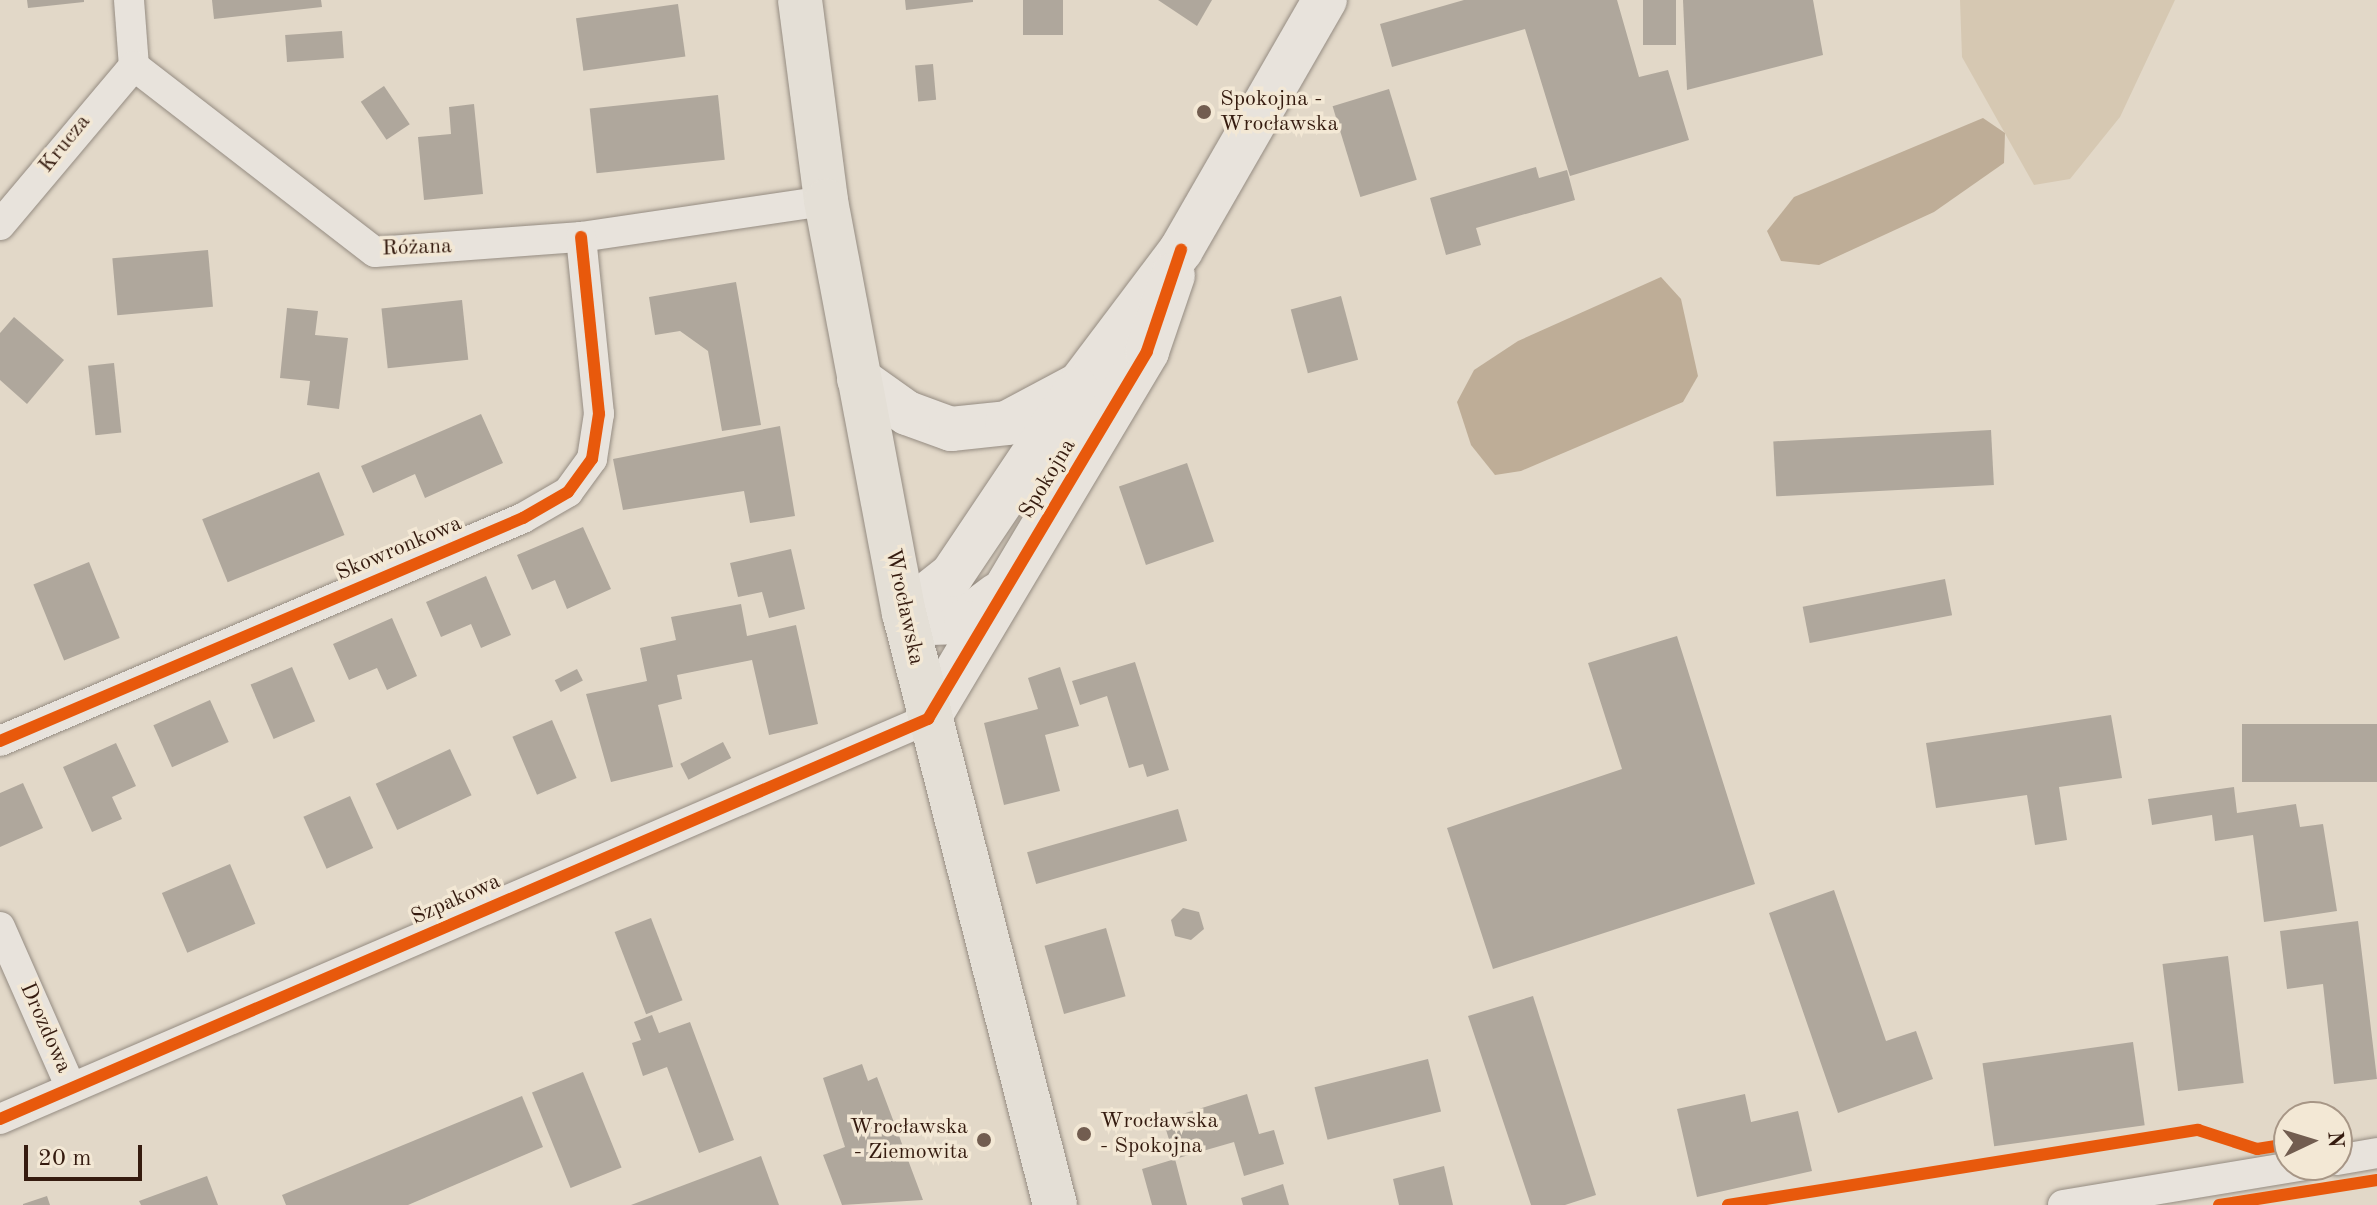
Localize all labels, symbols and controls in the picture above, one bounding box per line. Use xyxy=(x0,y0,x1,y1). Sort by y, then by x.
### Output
place label: Spokojna - Wrocławska xyxy=(1220,86,1338,138)
marker: Spokojna - Wrocławska xyxy=(1195,103,1213,121)
street label: Krucza xyxy=(33,109,97,179)
street label: Różana xyxy=(382,234,452,262)
street label: Spokojna xyxy=(1014,434,1082,524)
street label: Skowronkowa xyxy=(332,511,466,587)
street label: Wrocławska xyxy=(879,546,929,668)
street label: Szpakowa xyxy=(407,869,505,931)
street label: Drozdowa xyxy=(13,979,77,1077)
north arrow xyxy=(2273,1101,2353,1181)
place label: Wrocławska - Spokojna xyxy=(1100,1108,1218,1160)
place label: Wrocławska - Ziemowita xyxy=(850,1114,968,1166)
marker: Wrocławska - Spokojna xyxy=(1075,1125,1093,1143)
scale bar xyxy=(28,1129,146,1179)
text: N xyxy=(2323,1130,2347,1149)
marker: Wrocławska - Ziemowita xyxy=(975,1131,993,1149)
text: 20 m xyxy=(38,1147,92,1171)

